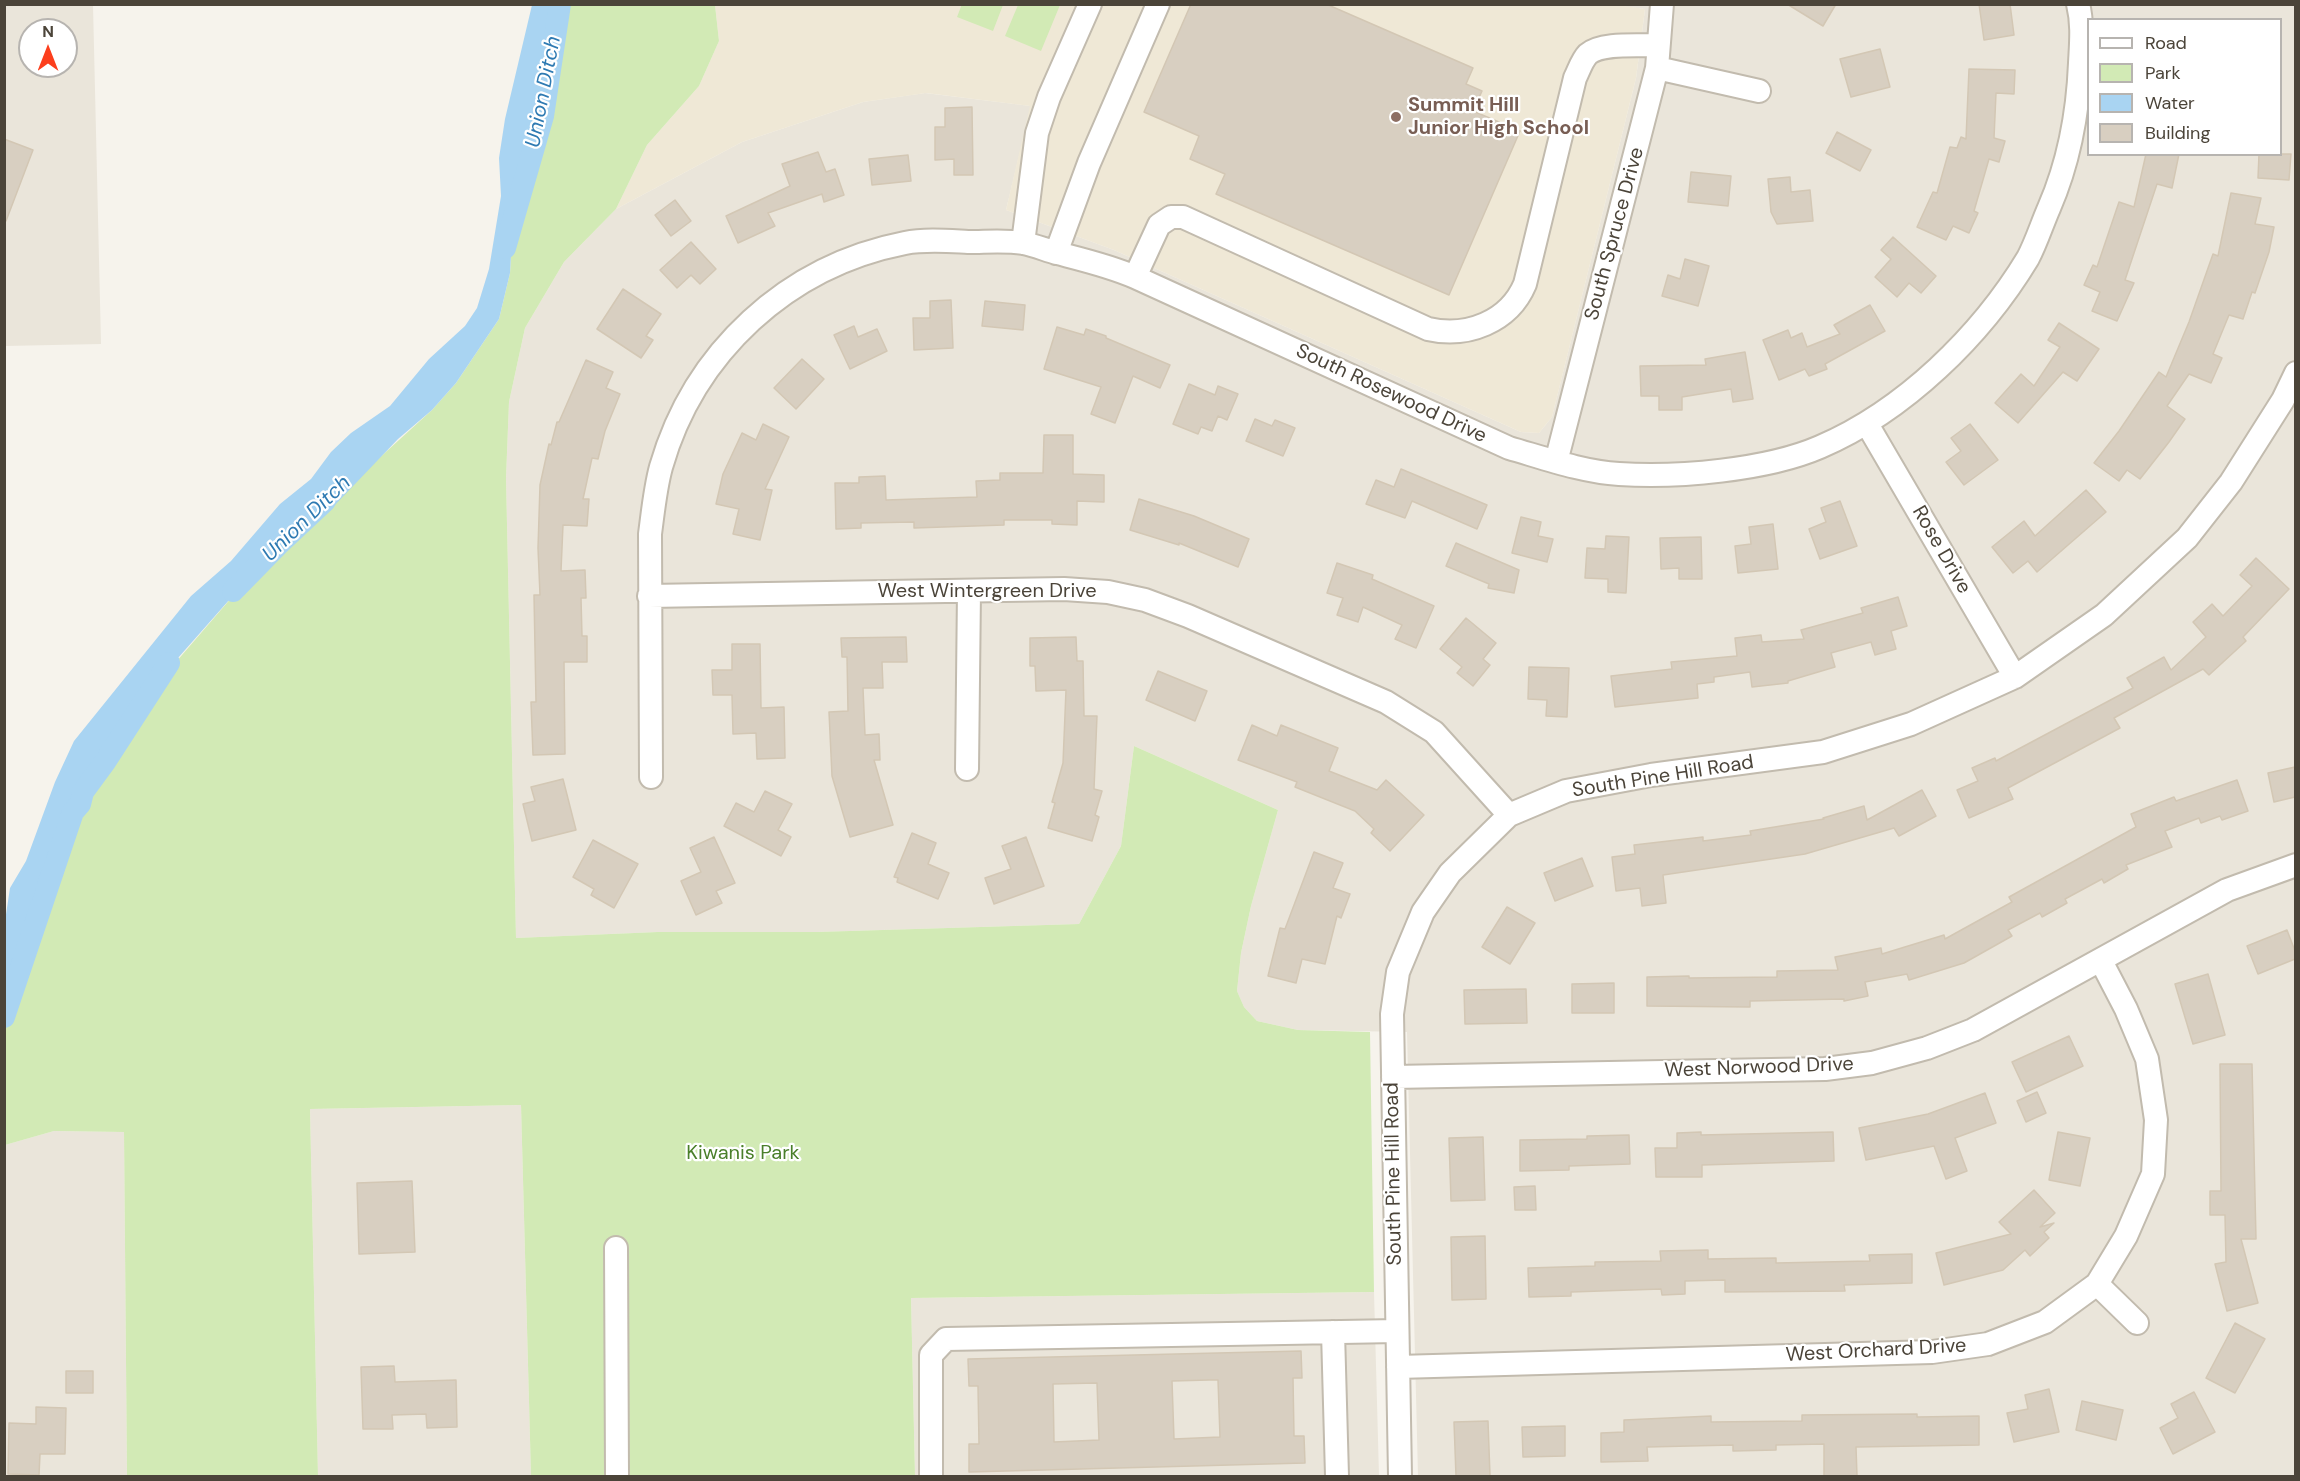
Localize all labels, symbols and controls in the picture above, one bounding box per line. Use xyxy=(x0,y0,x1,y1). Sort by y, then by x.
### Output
north arrow xyxy=(18,18,78,78)
legend xyxy=(2087,18,2282,156)
text: N xyxy=(42,21,54,42)
text: Road xyxy=(2145,31,2187,55)
water label: Union Ditch xyxy=(521,34,567,150)
text: Park xyxy=(2145,61,2181,85)
text: Water xyxy=(2145,91,2195,115)
place label: Summit Hill Junior High School xyxy=(1408,94,1589,141)
marker: Summit Hill Junior High School xyxy=(1389,110,1403,124)
text: Building xyxy=(2145,121,2210,145)
street label: South Spruce Drive xyxy=(1580,145,1650,323)
street label: South Rosewood Drive xyxy=(1292,339,1490,449)
water label: Union Ditch xyxy=(258,471,356,567)
street label: Rose Drive xyxy=(1906,502,1976,598)
street label: West Wintergreen Drive xyxy=(877,580,1097,604)
street label: South Pine Hill Road xyxy=(1571,751,1755,803)
street label: West Norwood Drive xyxy=(1664,1053,1854,1083)
street label: South Pine Hill Road xyxy=(1380,1082,1408,1266)
park label: Kiwanis Park xyxy=(686,1142,800,1166)
street label: West Orchard Drive xyxy=(1785,1334,1967,1368)

